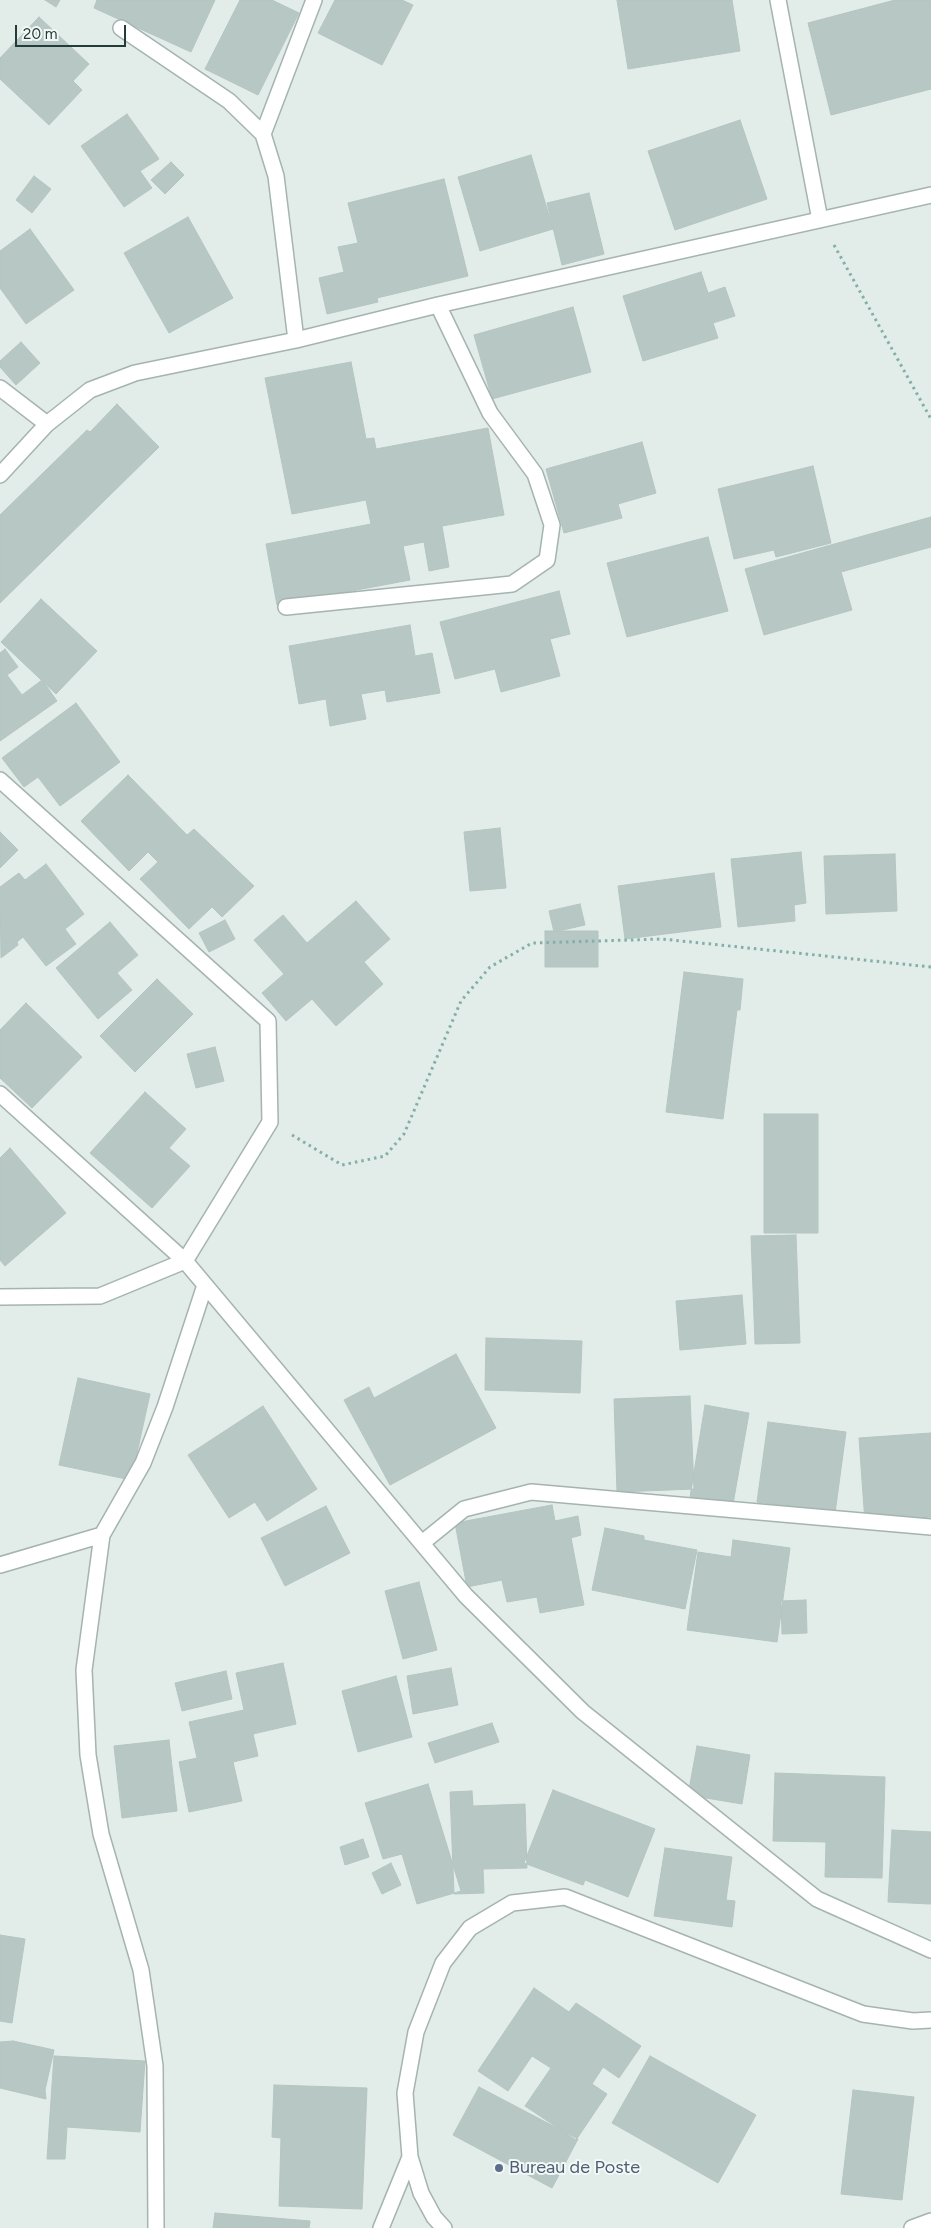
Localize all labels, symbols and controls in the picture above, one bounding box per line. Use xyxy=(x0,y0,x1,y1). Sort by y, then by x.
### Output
scale bar xyxy=(18,15,129,47)
text: 20 m xyxy=(23,25,57,43)
place label: Bureau de Poste xyxy=(509,2157,640,2179)
marker: Bureau de Poste xyxy=(493,2162,505,2174)

